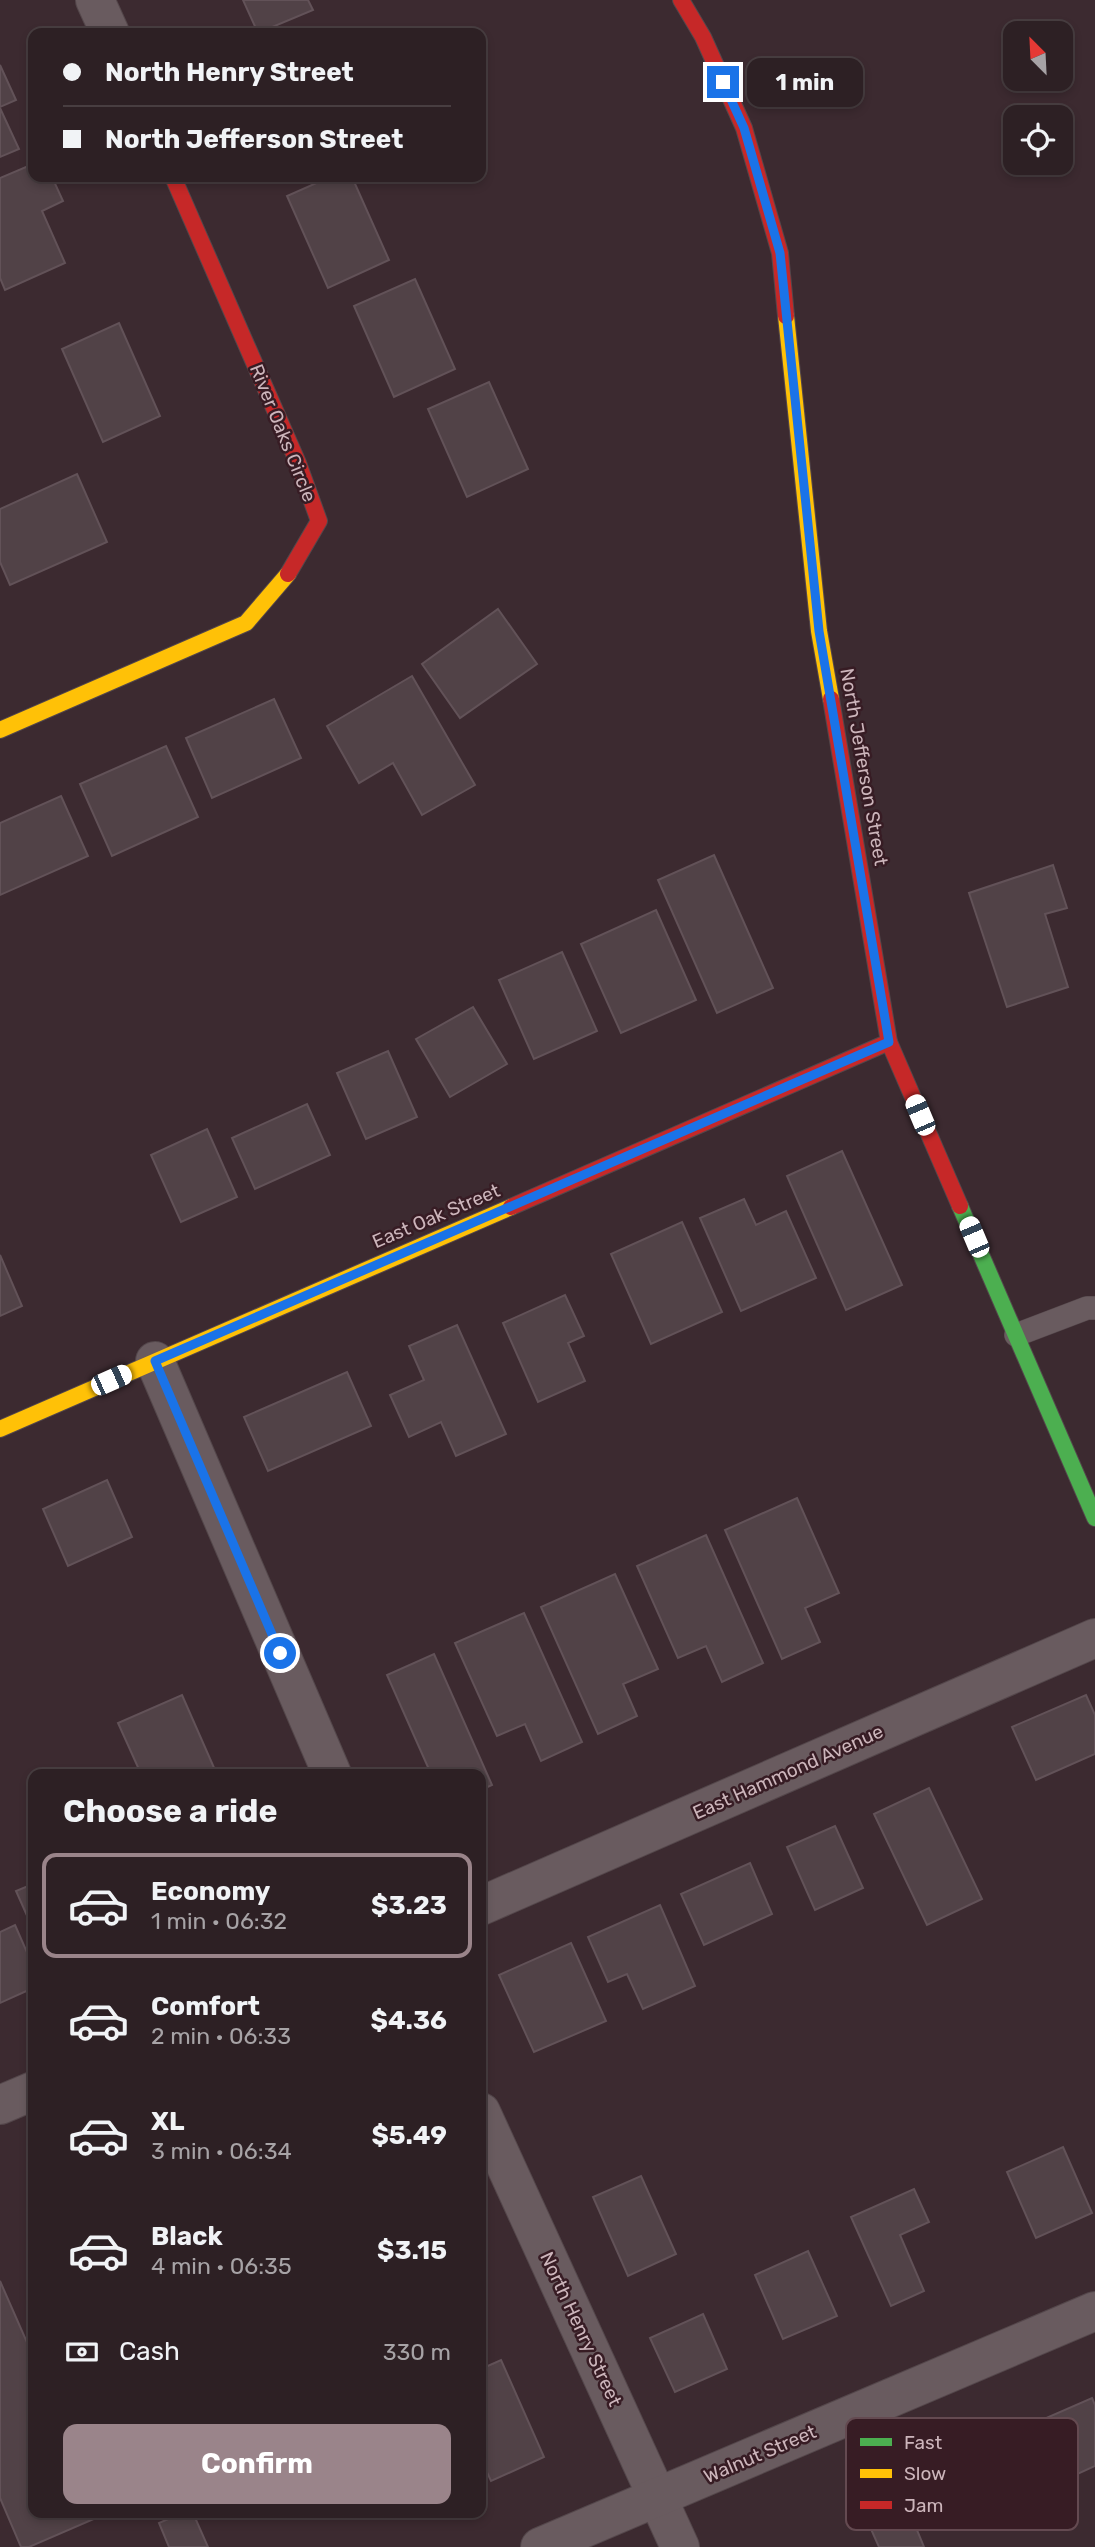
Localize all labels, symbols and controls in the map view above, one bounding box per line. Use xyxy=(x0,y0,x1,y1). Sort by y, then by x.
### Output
north arrow xyxy=(1003,21,1073,91)
map controls xyxy=(1003,21,1073,175)
text: North Henry Street xyxy=(105,57,354,88)
callout: 1 min xyxy=(748,57,863,106)
route end xyxy=(707,66,739,98)
text: 1 min xyxy=(776,68,834,96)
button: locate xyxy=(1003,105,1073,175)
text: North Jefferson Street xyxy=(105,124,403,155)
street label: River Oaks Circle xyxy=(245,361,321,505)
street label: North Jefferson Street xyxy=(835,666,893,868)
car xyxy=(903,1092,938,1138)
street label: East Oak Street xyxy=(369,1179,504,1253)
car xyxy=(957,1214,992,1260)
car xyxy=(88,1362,135,1398)
route start xyxy=(264,1637,296,1669)
street label: East Hammond Avenue xyxy=(689,1720,887,1824)
text: Choose a ride xyxy=(63,1792,277,1830)
icon: car xyxy=(67,1874,130,1937)
text: Economy xyxy=(151,1876,270,1907)
text: $3.23 xyxy=(371,1890,447,1921)
text: 1 min · 06:32 xyxy=(151,1907,287,1935)
icon: car xyxy=(67,1989,130,2052)
text: Comfort xyxy=(151,1991,260,2022)
text: $4.36 xyxy=(371,2005,447,2036)
text: 2 min · 06:33 xyxy=(151,2022,291,2050)
icon: car xyxy=(67,2104,130,2167)
text: XL xyxy=(151,2106,184,2137)
text: $5.49 xyxy=(371,2120,447,2151)
text: 3 min · 06:34 xyxy=(151,2137,292,2165)
icon: car xyxy=(67,2219,130,2282)
text: Black xyxy=(151,2221,223,2252)
text: $3.15 xyxy=(377,2235,447,2266)
street label: North Henry Street xyxy=(535,2248,627,2410)
text: 4 min · 06:35 xyxy=(151,2252,292,2280)
icon: cash xyxy=(63,2333,101,2371)
text: Cash xyxy=(119,2336,180,2367)
text: 330 m xyxy=(383,2338,451,2366)
legend xyxy=(846,2418,1078,2530)
street label: Walnut Street xyxy=(700,2420,820,2488)
button: Confirm xyxy=(63,2424,451,2504)
text: Fast xyxy=(904,2431,943,2454)
text: Slow xyxy=(904,2462,946,2485)
text: Jam xyxy=(904,2494,943,2517)

